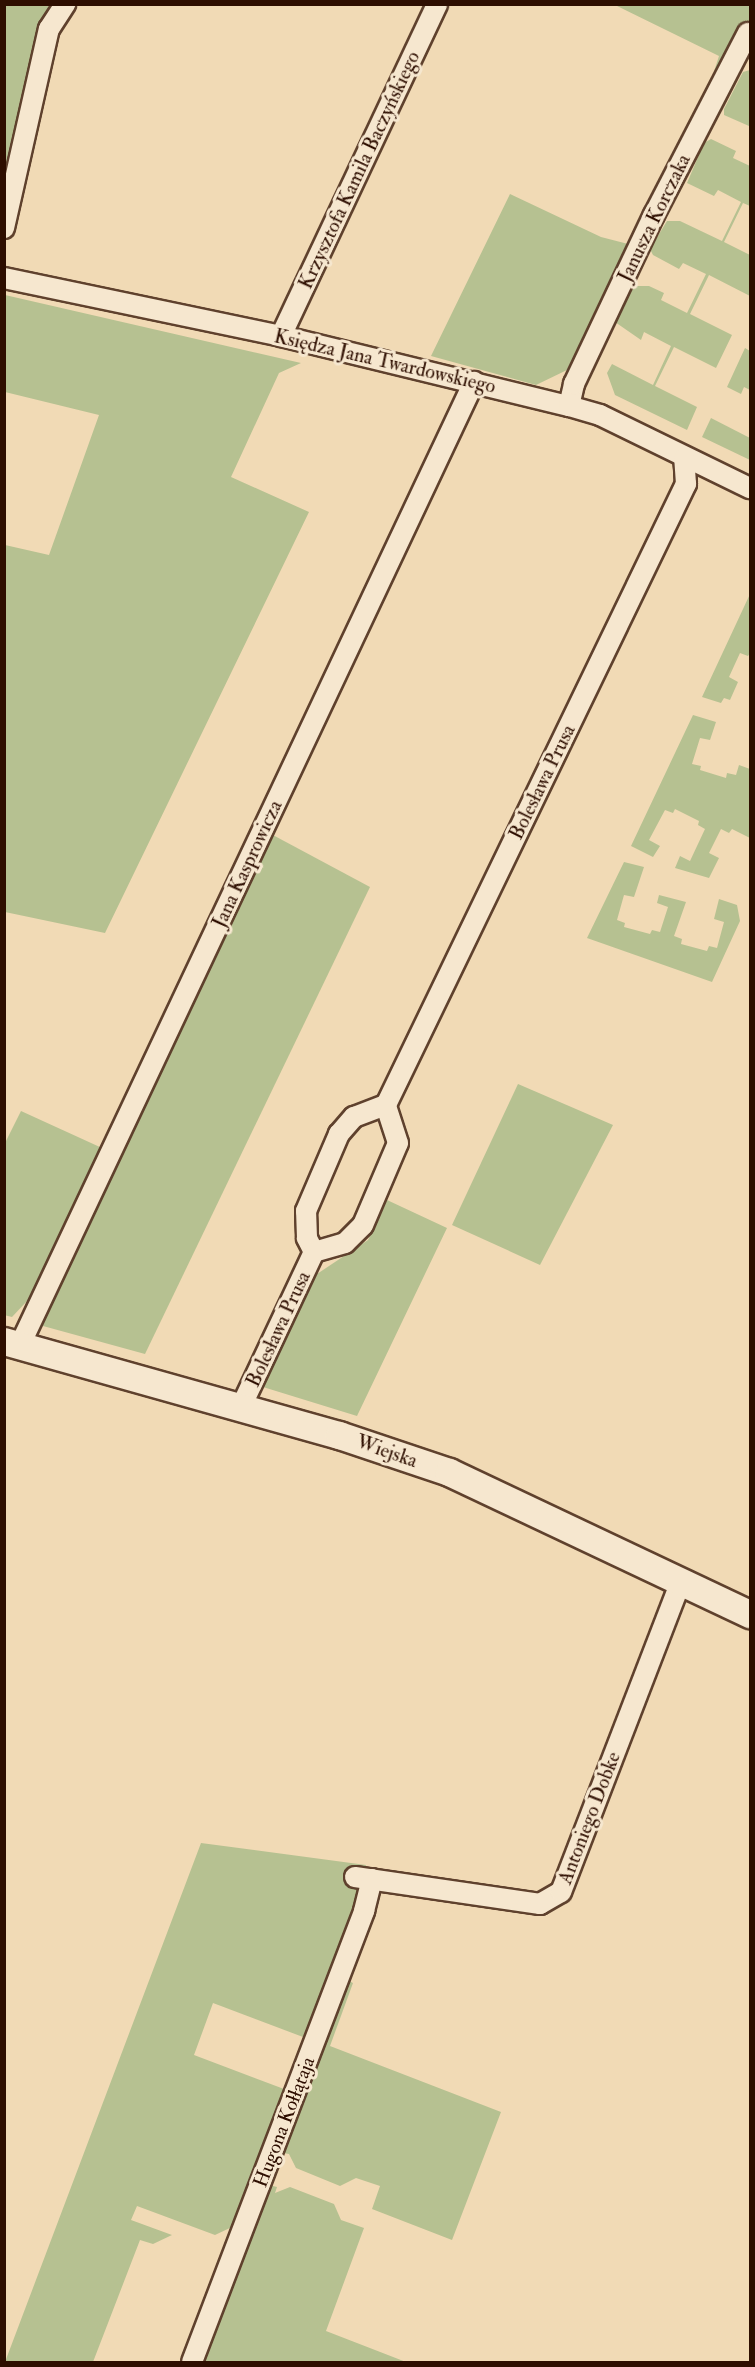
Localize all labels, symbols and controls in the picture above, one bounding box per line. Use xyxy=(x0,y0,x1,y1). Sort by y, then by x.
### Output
street label: Krzysztofa Kamila Baczyńskiego xyxy=(293,47,425,293)
street label: Janusza Korczaka xyxy=(613,150,695,286)
street label: Księdza Jana Twardowskiego xyxy=(272,324,498,398)
street label: Bolesława Prusa xyxy=(504,721,580,843)
street label: Jana Kasprowicza xyxy=(207,796,287,932)
street label: Bolesława Prusa xyxy=(241,1267,315,1391)
street label: Wiejska xyxy=(353,1429,421,1473)
street label: Antoniego Dobke xyxy=(553,1748,625,1888)
street label: Hugona Kołłątaja xyxy=(248,2053,320,2191)

